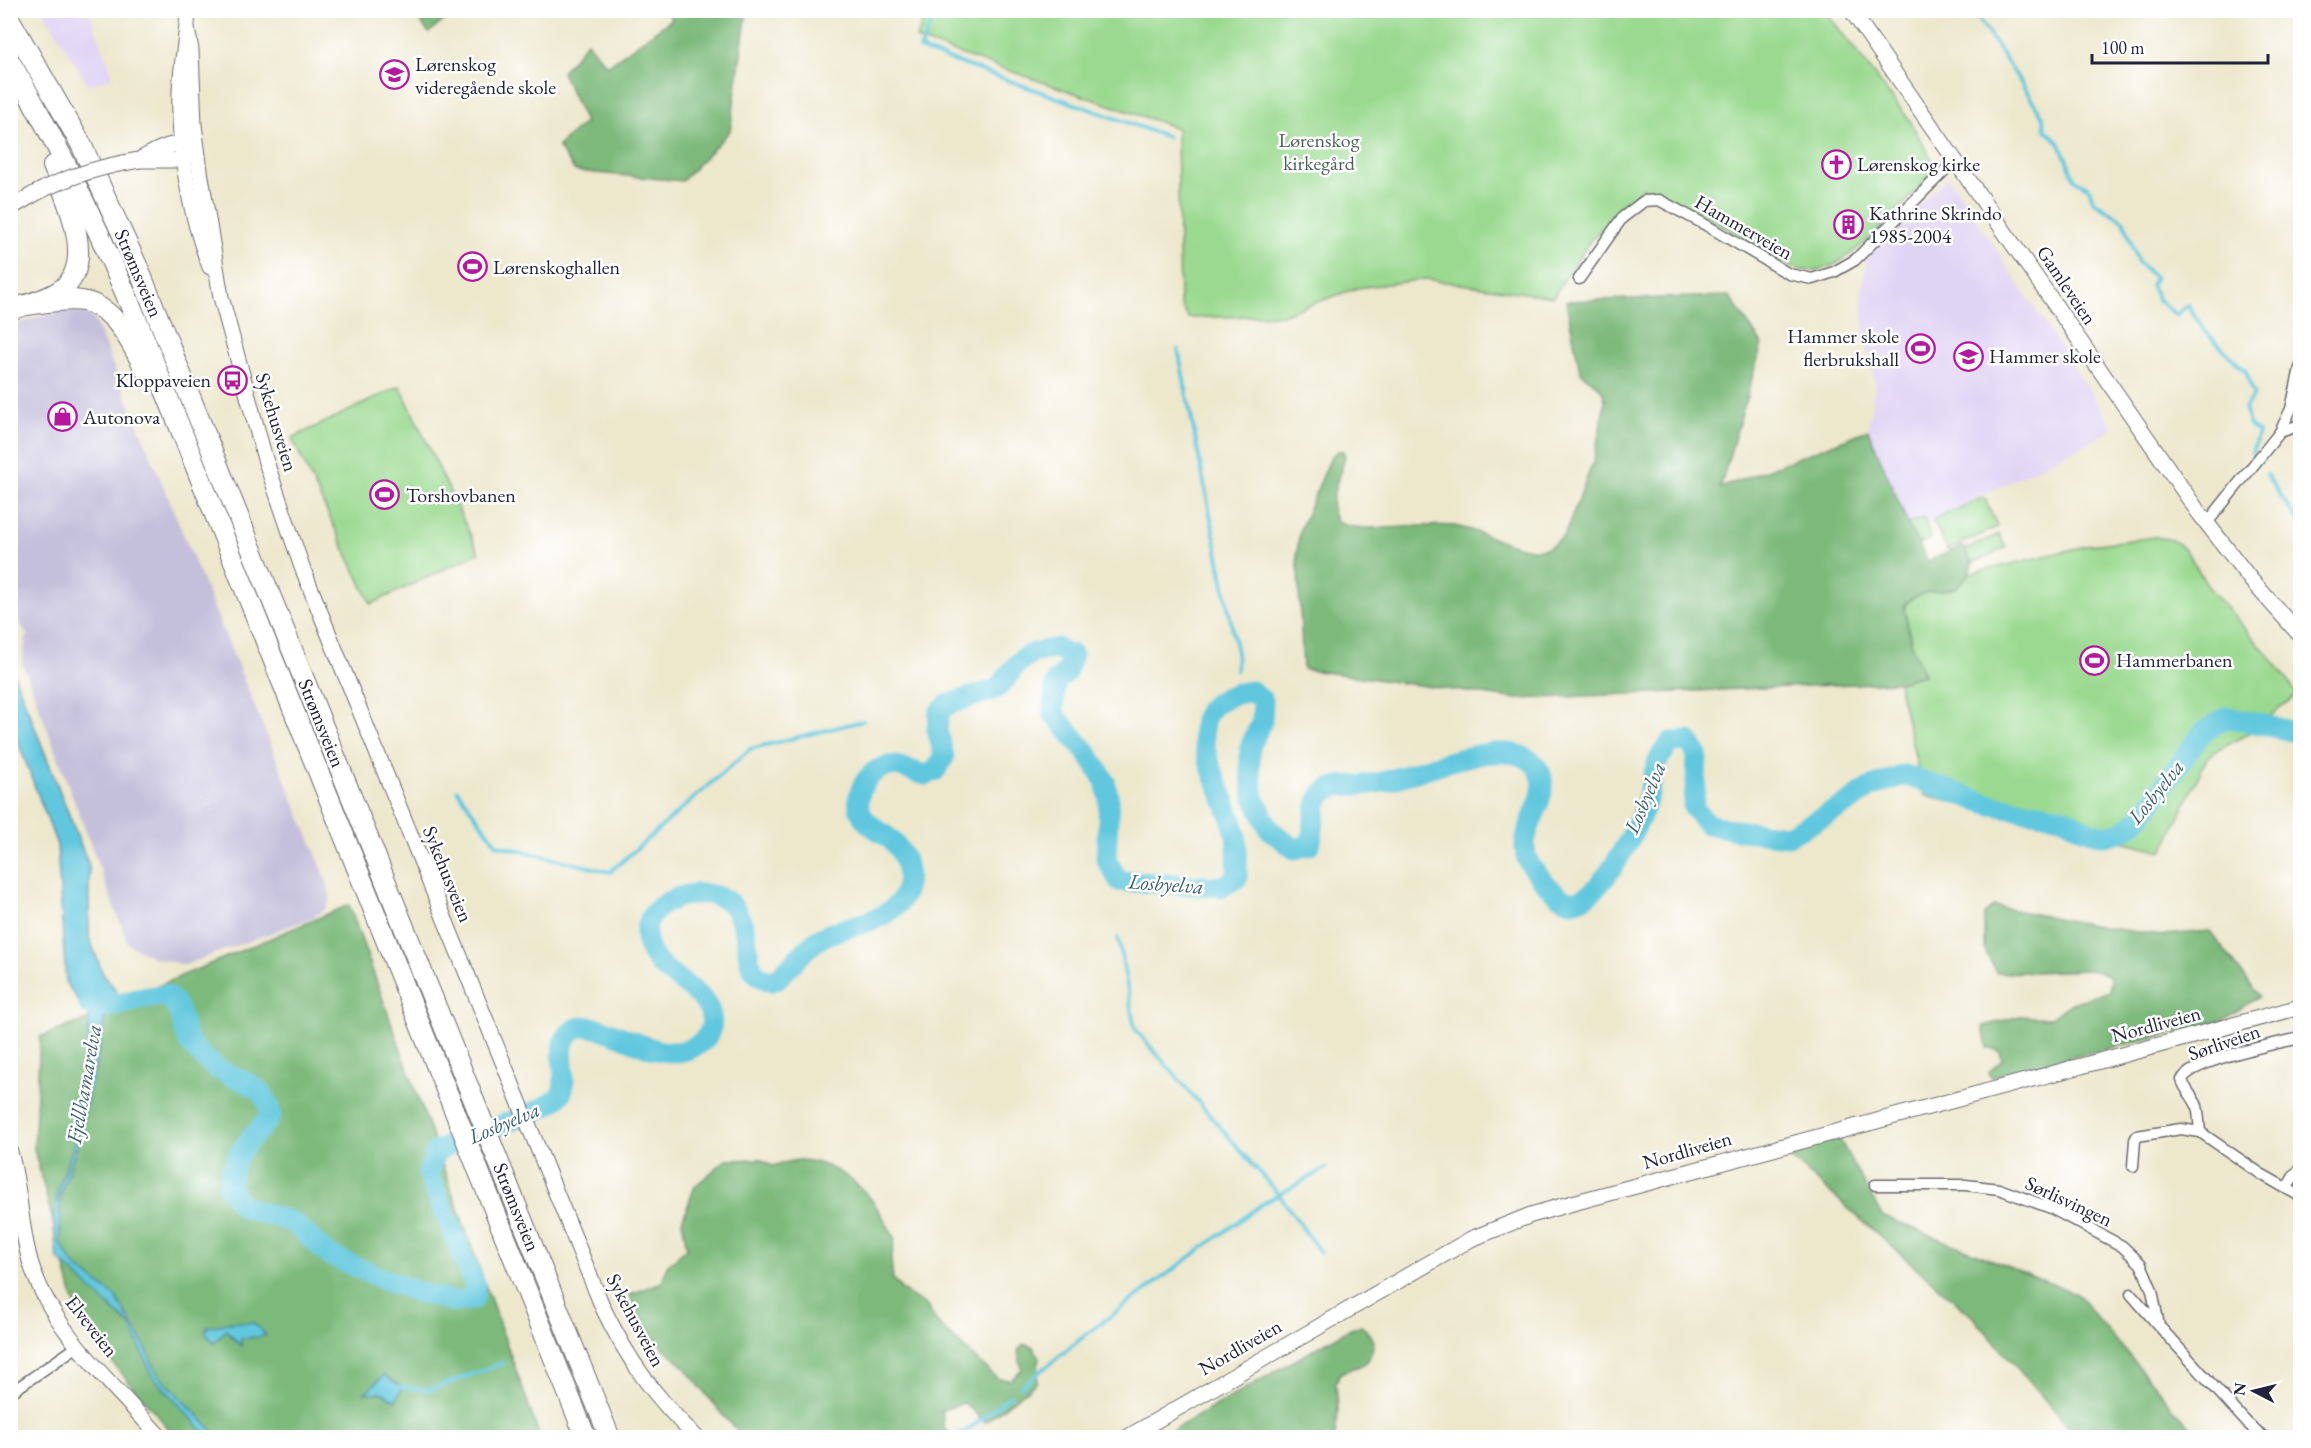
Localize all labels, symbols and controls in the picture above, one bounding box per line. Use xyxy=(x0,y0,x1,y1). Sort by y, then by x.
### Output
scale bar xyxy=(2092,27,2268,65)
text: 100 m xyxy=(2101,36,2145,59)
place label: Lørenskog videregående skole xyxy=(415,51,556,100)
school or university icon: Lørenskog videregående skole xyxy=(378,59,410,91)
park label: Lørenskog kirkegård xyxy=(1279,127,1360,176)
church icon: Lørenskog kirke xyxy=(1820,148,1852,180)
place label: Lørenskog kirke xyxy=(1857,151,1980,177)
street label: Hammerveien xyxy=(1690,188,1798,266)
place label: Kathrine Skrindo 1985-2004 xyxy=(1869,200,2002,249)
building icon: Kathrine Skrindo 1985-2004 xyxy=(1832,208,1864,240)
street label: Strømsveien xyxy=(109,225,169,321)
street label: Gamleveien xyxy=(2031,240,2103,330)
sports icon: Lørenskoghallen xyxy=(456,251,488,283)
place label: Lørenskoghallen xyxy=(493,254,621,280)
place label: Hammer skole flerbrukshall xyxy=(1787,323,1899,372)
sports icon: Hammer skole flerbrukshall xyxy=(1904,332,1936,364)
school or university icon: Hammer skole xyxy=(1952,340,1984,372)
place label: Hammer skole xyxy=(1989,343,2101,369)
bus stop icon: Kloppaveien xyxy=(216,364,248,396)
place label: Kloppaveien xyxy=(115,367,211,393)
street label: Sykehusveien xyxy=(250,369,304,475)
shop icon: Autonova xyxy=(46,401,78,433)
place label: Autonova xyxy=(82,404,160,430)
sports icon: Torshovbanen xyxy=(369,479,401,511)
place label: Torshovbanen xyxy=(406,482,516,508)
sports icon: Hammerbanen xyxy=(2079,644,2111,676)
place label: Hammerbanen xyxy=(2116,647,2233,673)
street label: Strømsveien xyxy=(292,675,352,772)
water label: Losbyelva xyxy=(2121,754,2190,830)
water label: Losbyelva xyxy=(1617,758,1672,839)
street label: Sykehusveien xyxy=(417,822,479,926)
water label: Losbyelva xyxy=(1127,867,1204,900)
street label: Nordliveien xyxy=(2108,999,2204,1048)
street label: Sørliveien xyxy=(2184,1017,2264,1066)
water label: Fjellhamarelva xyxy=(60,1022,107,1146)
water label: Losbyelva xyxy=(463,1095,544,1150)
street label: Nordliveien xyxy=(1639,1125,1735,1175)
street label: Strømsveien xyxy=(487,1159,547,1256)
street label: Sørlisvingen xyxy=(2021,1170,2117,1233)
street label: Sykehusveien xyxy=(601,1269,672,1371)
street label: Elveveien xyxy=(60,1290,125,1363)
street label: Nordliveien xyxy=(1194,1313,1287,1381)
north arrow xyxy=(2224,1361,2284,1421)
text: N xyxy=(2228,1381,2251,1397)

